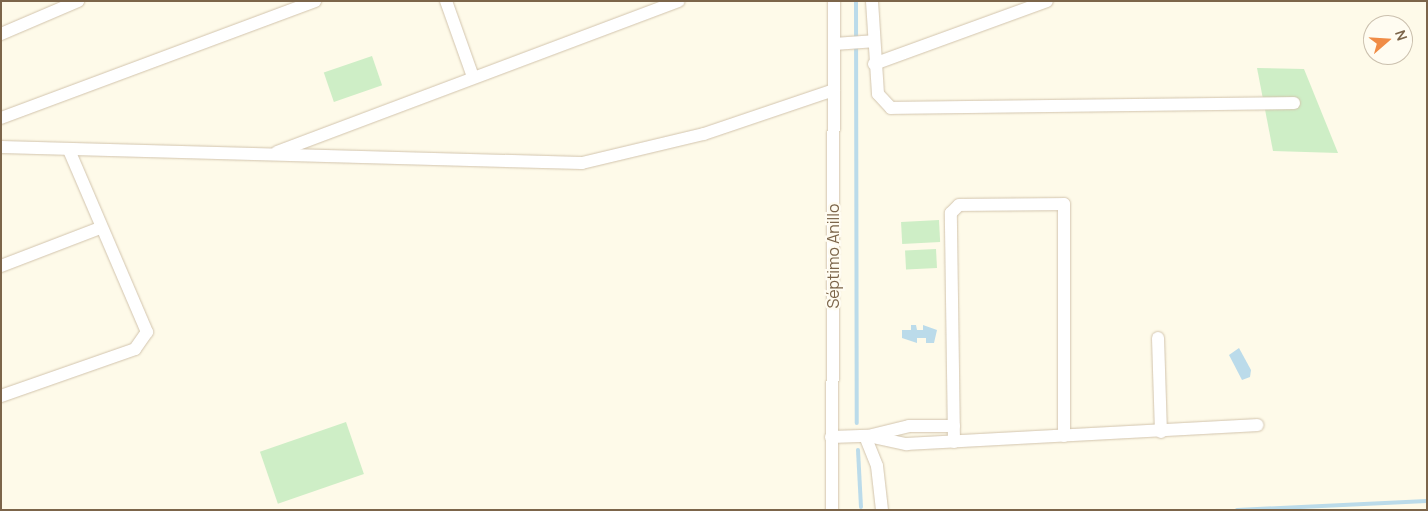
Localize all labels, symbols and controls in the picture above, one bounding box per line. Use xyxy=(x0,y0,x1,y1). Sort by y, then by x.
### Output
north arrow xyxy=(1363,15,1413,65)
text: N xyxy=(1391,27,1412,43)
street label: Séptimo Anillo xyxy=(823,203,843,309)

